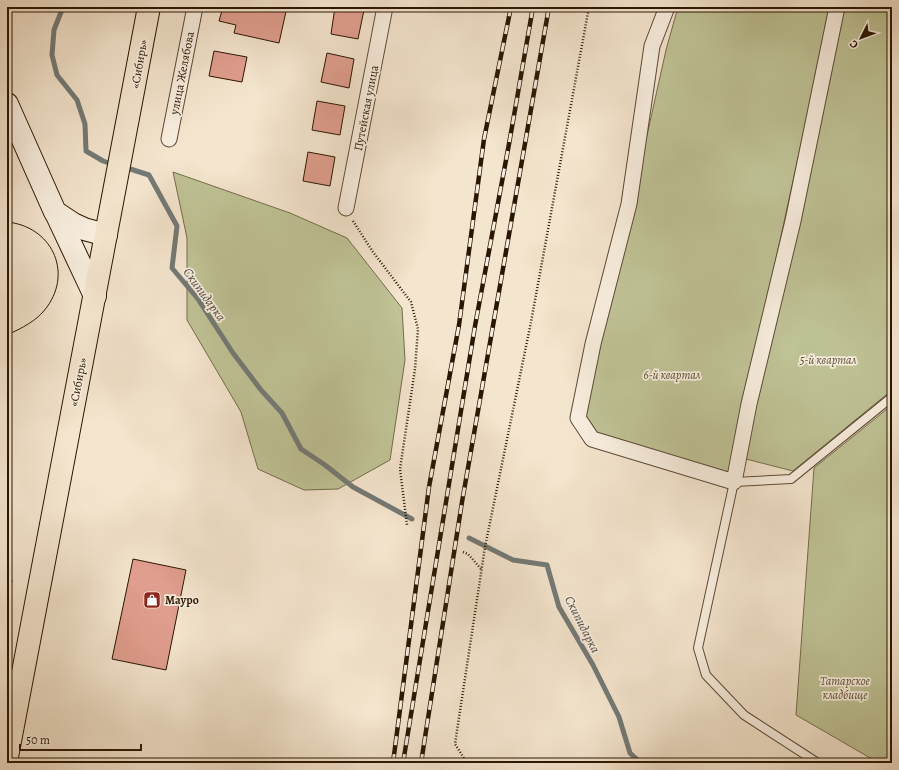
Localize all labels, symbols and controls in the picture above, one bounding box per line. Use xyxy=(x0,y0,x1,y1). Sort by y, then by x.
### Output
north arrow xyxy=(841,18,881,58)
street label: улица Желябова xyxy=(166,30,198,117)
text: С xyxy=(846,37,862,52)
street label: «Сибирь» xyxy=(127,38,151,90)
street label: Путейская улица xyxy=(350,63,382,152)
water label: Скипидарка xyxy=(179,264,230,324)
park label: 5-й квартал xyxy=(799,352,857,368)
street label: «Сибирь» xyxy=(65,356,91,408)
park label: 6-й квартал xyxy=(643,367,701,383)
shop icon: Мауро xyxy=(142,590,162,610)
place label: Мауро xyxy=(165,592,199,608)
water label: Скипидарка xyxy=(561,593,604,656)
park label: Татарское кладбище xyxy=(820,673,871,703)
scale bar xyxy=(20,726,141,752)
text: 50 m xyxy=(26,732,50,748)

